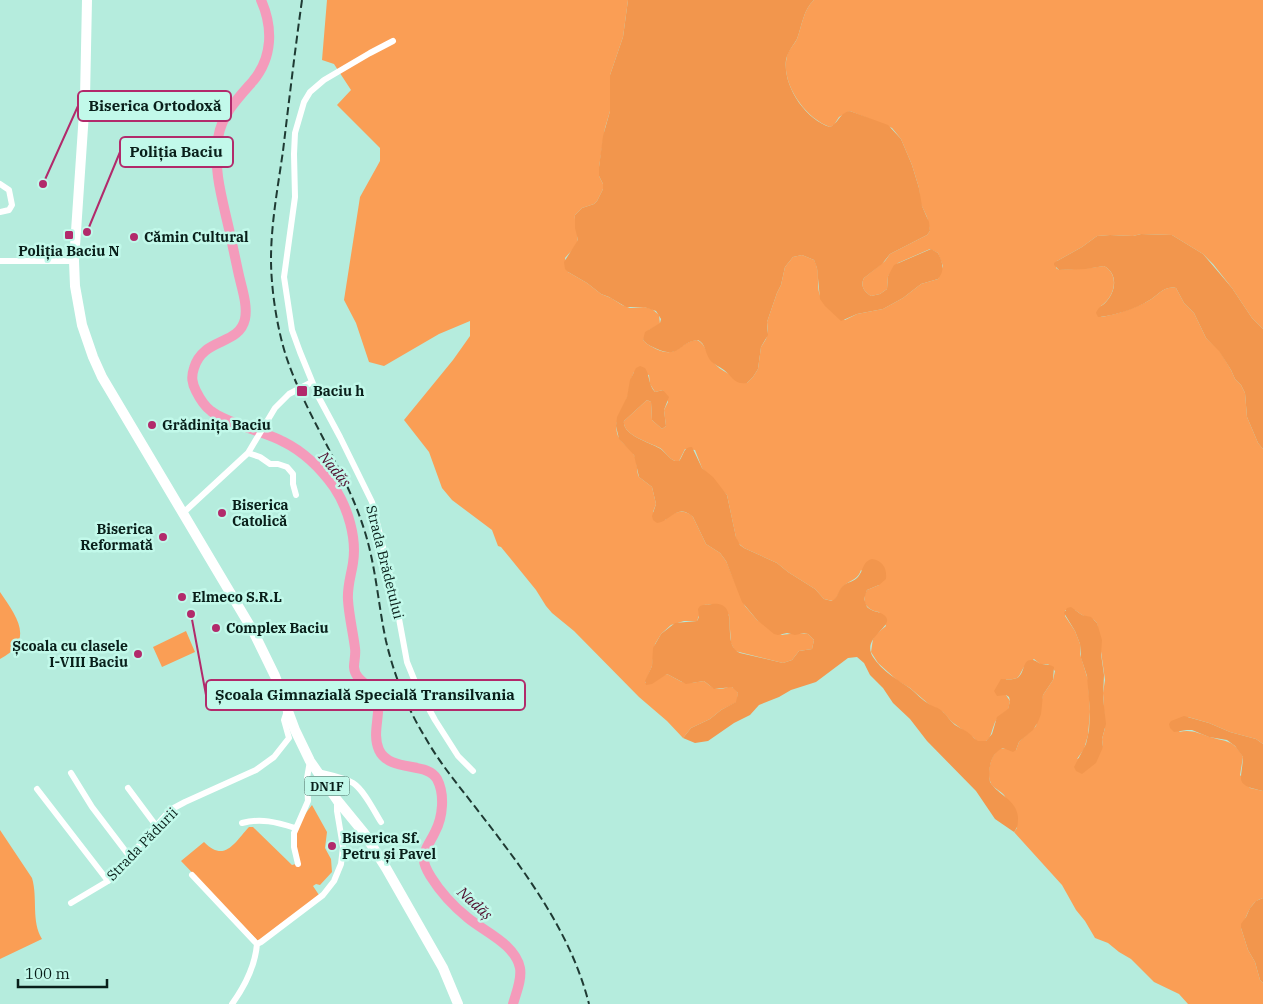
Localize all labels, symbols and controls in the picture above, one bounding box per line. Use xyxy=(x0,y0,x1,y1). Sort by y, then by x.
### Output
callout: Biserica Ortodoxă xyxy=(78,91,231,121)
text: Biserica Ortodoxă xyxy=(89,96,222,115)
callout: Poliția Baciu xyxy=(120,137,233,167)
text: Poliția Baciu xyxy=(129,142,223,162)
place label: Cămin Cultural xyxy=(144,228,249,246)
marker: Poliția Baciu N xyxy=(63,229,75,241)
marker: Cămin Cultural xyxy=(128,231,140,243)
place label: Poliția Baciu N xyxy=(18,242,120,261)
place label: Baciu h xyxy=(313,382,364,400)
marker: Baciu h xyxy=(295,384,309,398)
place label: Grădinița Baciu xyxy=(162,416,271,435)
marker: Grădinița Baciu xyxy=(146,419,158,431)
water label: Nadăș xyxy=(314,447,356,491)
place label: Biserica Catolică xyxy=(232,496,289,530)
street label: Strada Brădetului xyxy=(362,503,408,621)
marker: Biserica Catolică xyxy=(216,507,228,519)
place label: Biserica Reformată xyxy=(80,520,153,554)
marker: Biserica Reformată xyxy=(157,531,169,543)
place label: Elmeco S.R.L xyxy=(192,588,282,606)
marker: Elmeco S.R.L xyxy=(176,591,188,603)
place label: Complex Baciu xyxy=(226,619,329,637)
marker: Complex Baciu xyxy=(210,622,222,634)
place label: Școala cu clasele I-VIII Baciu xyxy=(12,637,128,671)
marker: Școala cu clasele I-VIII Baciu xyxy=(132,648,144,660)
callout: Școala Gimnazială Specială Transilvania xyxy=(206,680,525,710)
text: Școala Gimnazială Specială Transilvania xyxy=(215,685,515,705)
road number: DN1F xyxy=(304,776,350,796)
street label: Strada Pădurii xyxy=(103,804,181,884)
place label: Biserica Sf. Petru și Pavel xyxy=(342,829,436,864)
marker: Biserica Sf. Petru și Pavel xyxy=(326,840,338,852)
water label: Nadăș xyxy=(453,882,497,924)
scale bar xyxy=(18,956,106,988)
text: 100 m xyxy=(25,964,70,983)

